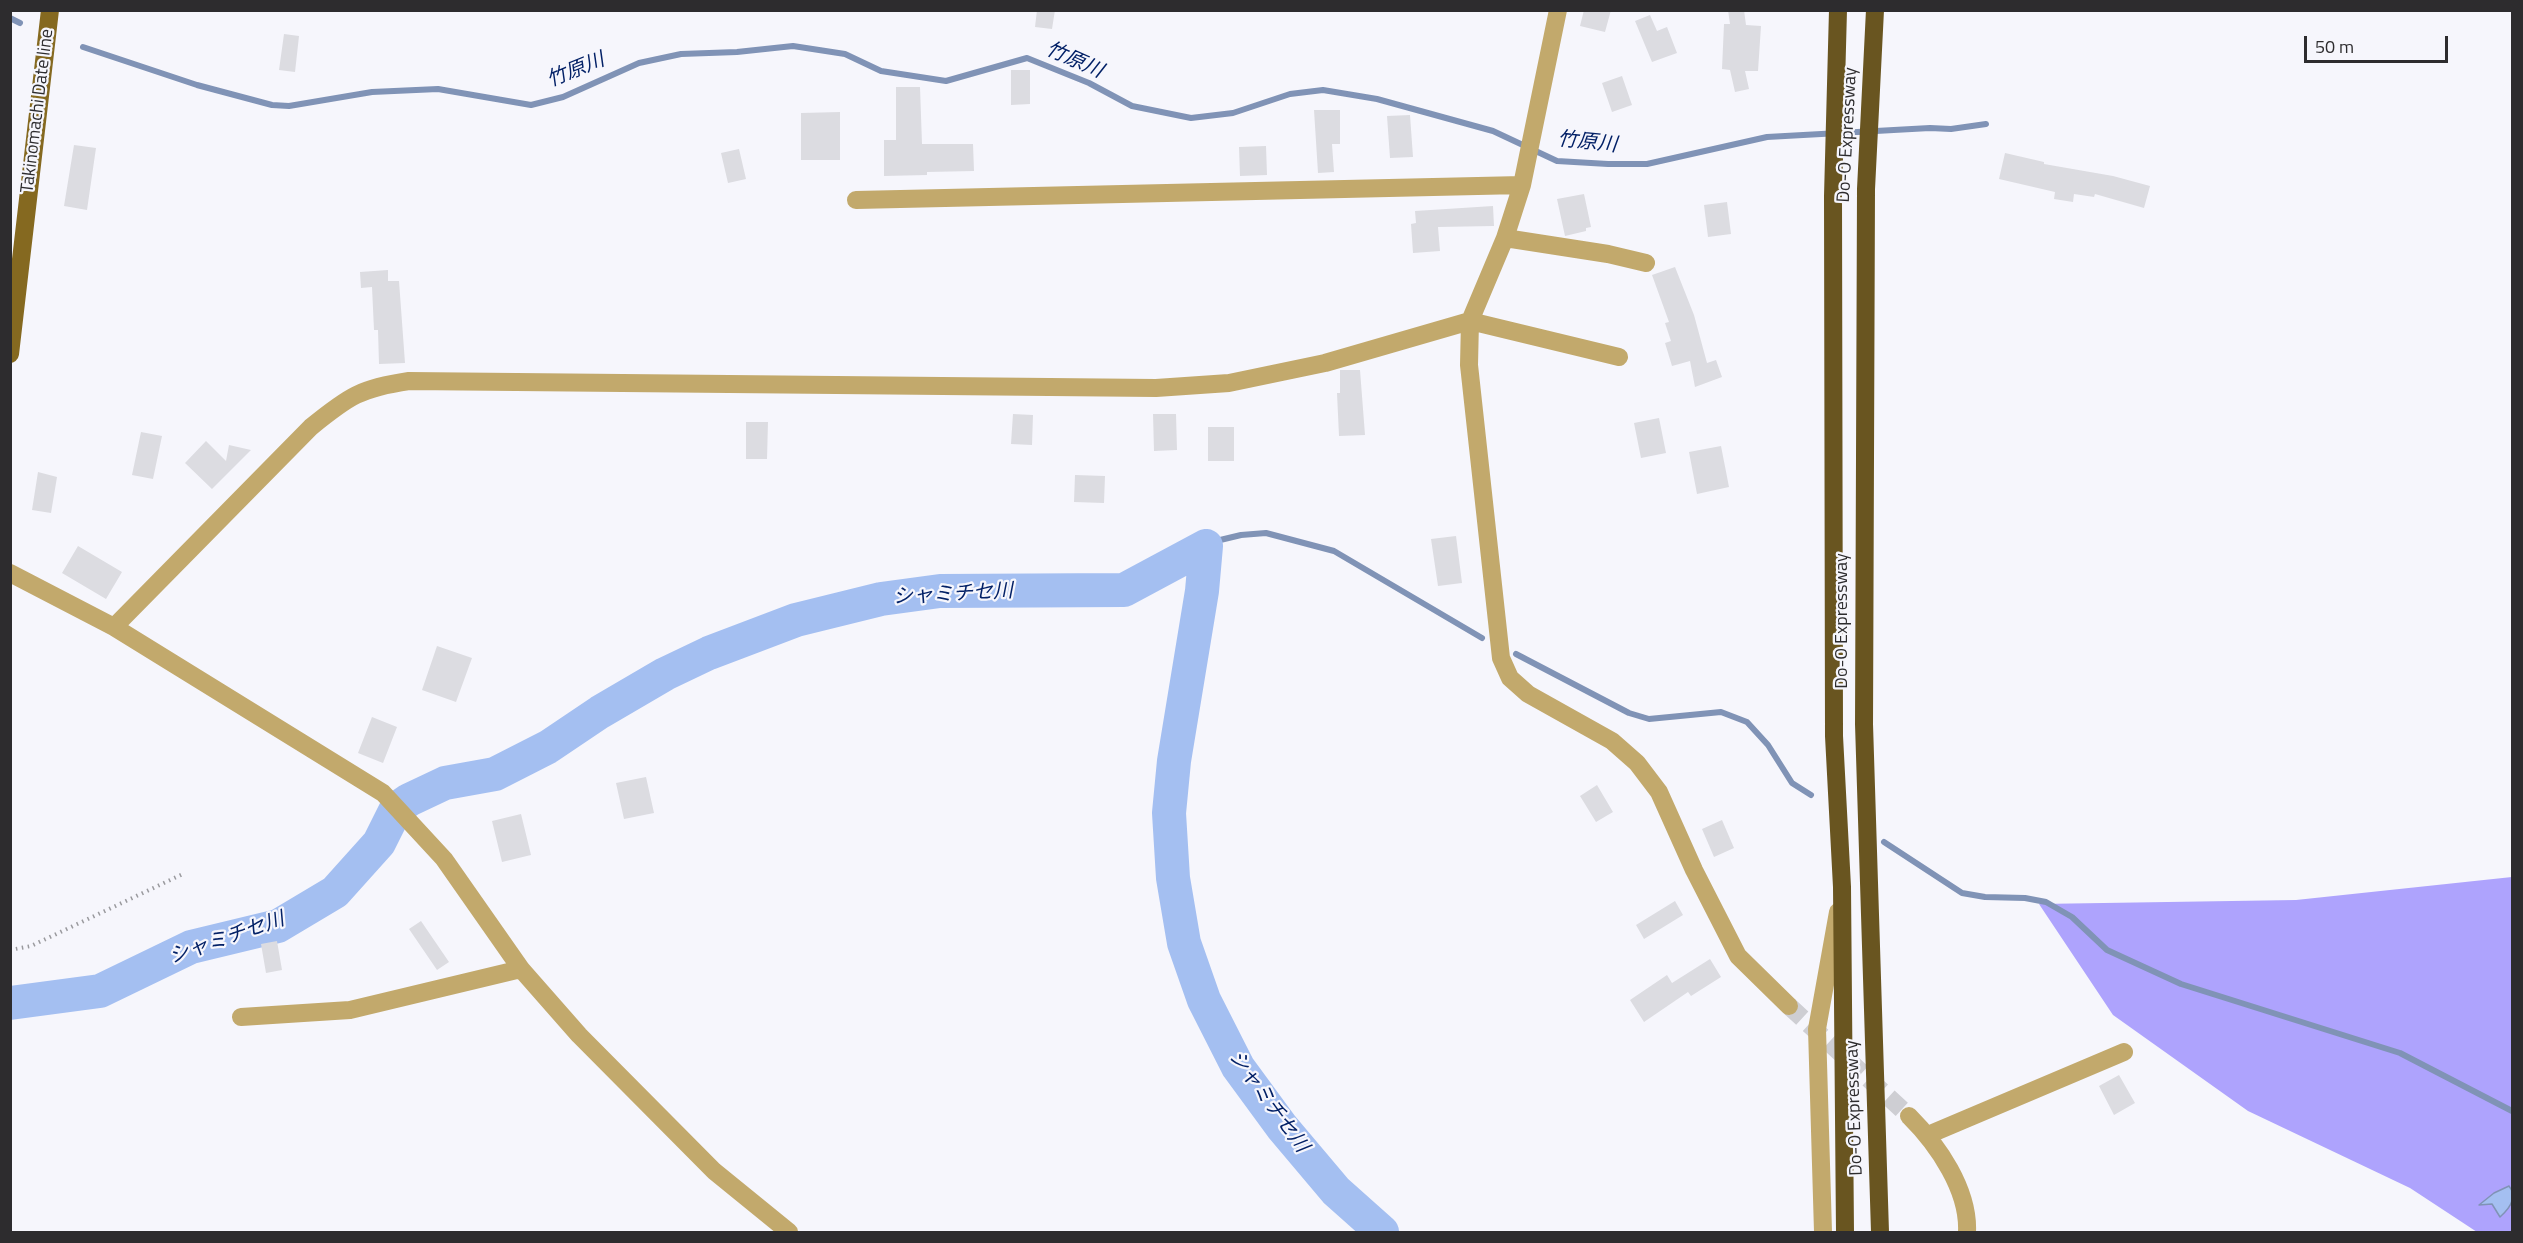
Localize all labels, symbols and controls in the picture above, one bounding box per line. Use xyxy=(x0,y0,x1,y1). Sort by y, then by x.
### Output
scale bar xyxy=(2307,24,2451,62)
street label: Takinomachi Date line xyxy=(17,28,59,194)
text: 50 m xyxy=(2315,33,2354,60)
water label: 竹原川 xyxy=(1042,38,1106,84)
water label: 竹原川 xyxy=(544,49,608,93)
street label: Do-O Expressway xyxy=(1834,67,1862,203)
water label: 竹原川 xyxy=(1556,128,1618,158)
street label: Do-O Expressway xyxy=(1832,553,1854,689)
water label: シャミチセ川 xyxy=(892,580,1014,610)
water label: シャミチセ川 xyxy=(166,908,288,970)
street label: Do-O Expressway xyxy=(1842,1040,1868,1176)
water label: シャミチセ川 xyxy=(1223,1046,1313,1158)

